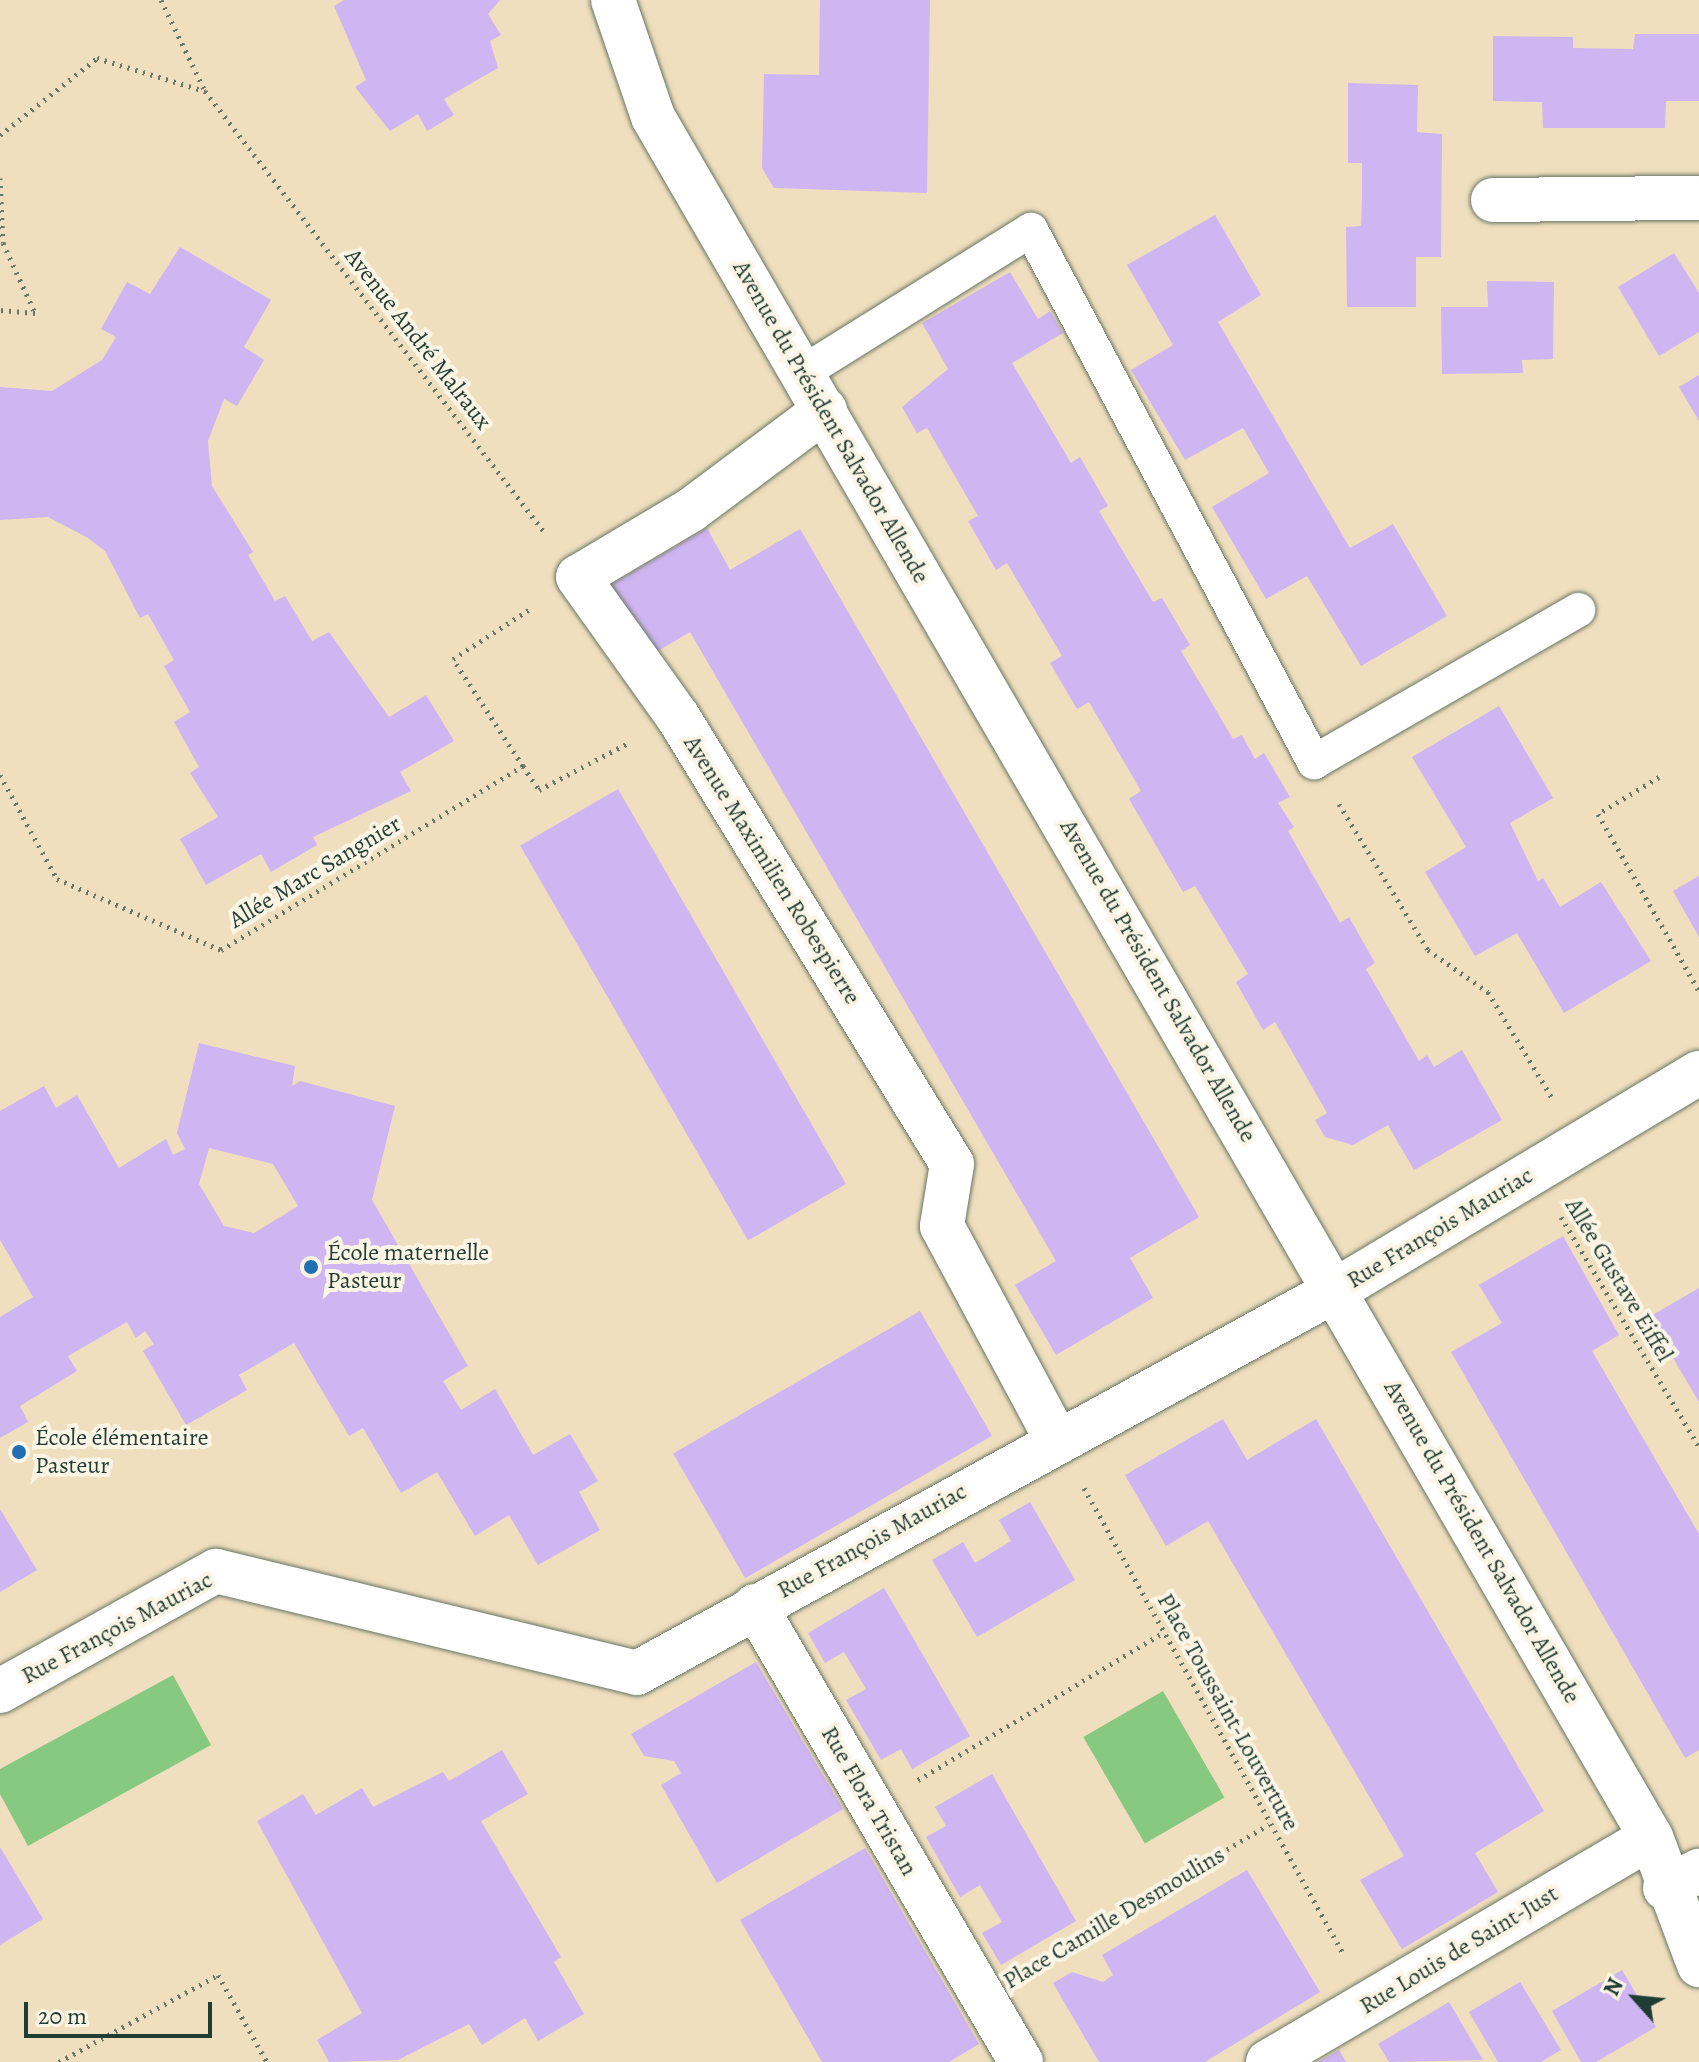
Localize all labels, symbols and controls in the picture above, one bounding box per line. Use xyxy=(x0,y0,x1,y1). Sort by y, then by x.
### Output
street label: Avenue André Malraux xyxy=(338,243,498,435)
street label: Avenue du Président Salvador Allende xyxy=(727,256,935,588)
street label: Avenue Maximilien Robespierre xyxy=(677,730,867,1010)
street label: Allée Marc Sangnier xyxy=(224,809,406,935)
street label: Avenue du Président Salvador Allende xyxy=(1054,815,1262,1147)
street label: Rue François Mauriac xyxy=(1342,1161,1538,1295)
street label: Allée Gustave Eiffel xyxy=(1559,1193,1679,1367)
place label: École maternelle Pasteur xyxy=(327,1239,489,1295)
marker: École maternelle Pasteur xyxy=(302,1258,320,1276)
street label: Avenue du Président Salvador Allende xyxy=(1378,1376,1586,1708)
place label: École élémentaire Pasteur xyxy=(35,1424,209,1480)
marker: École élémentaire Pasteur xyxy=(10,1443,28,1461)
street label: Rue François Mauriac xyxy=(772,1477,972,1605)
street label: Rue François Mauriac xyxy=(17,1566,217,1690)
street label: Place Toussaint-Louverture xyxy=(1151,1588,1305,1836)
street label: Rue Flora Tristan xyxy=(815,1721,923,1881)
street label: Place Camille Desmoulins xyxy=(998,1840,1230,1996)
street label: Rue Louis de Saint-Just xyxy=(1355,1879,1563,2021)
north arrow xyxy=(1595,1958,1675,2038)
text: N xyxy=(1597,1973,1631,2001)
scale bar xyxy=(28,1986,216,2036)
text: 20 m xyxy=(38,2000,87,2032)

